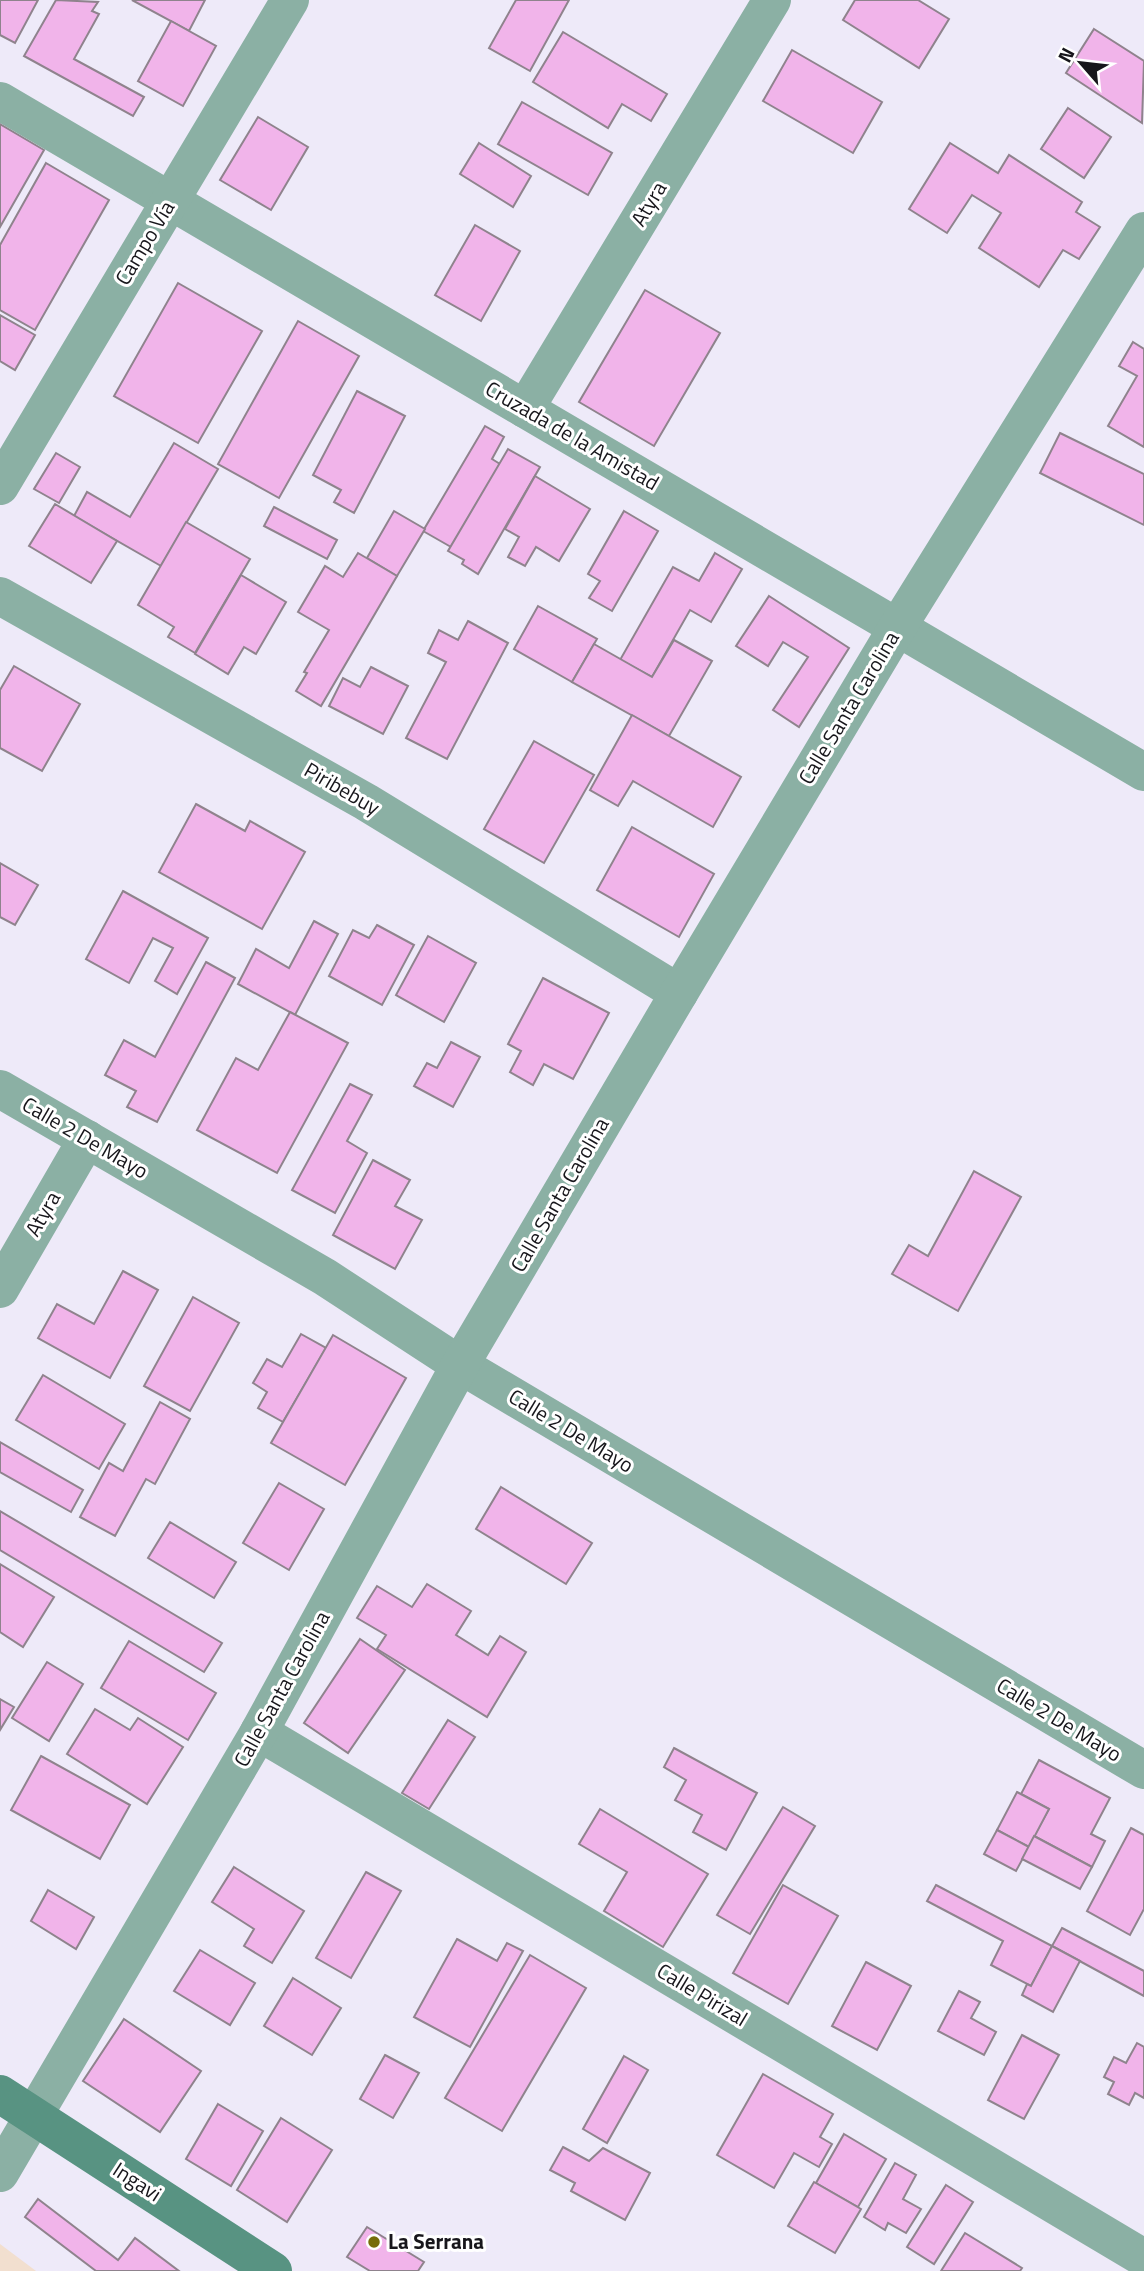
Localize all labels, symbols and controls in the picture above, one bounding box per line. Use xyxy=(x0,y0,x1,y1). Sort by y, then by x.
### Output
north arrow xyxy=(1046,28,1116,98)
text: N xyxy=(1050,42,1081,67)
street label: Atyra xyxy=(622,174,674,232)
street label: Campo Vía xyxy=(106,194,182,291)
street label: Cruzada de la Amistad xyxy=(480,372,665,498)
street label: Calle Santa Carolina xyxy=(790,624,907,790)
street label: Piribebuy xyxy=(299,754,386,823)
street label: Calle 2 De Mayo xyxy=(16,1088,155,1186)
street label: Calle Santa Carolina xyxy=(502,1111,617,1278)
street label: Atyra xyxy=(16,1185,68,1242)
street label: Calle 2 De Mayo xyxy=(503,1380,640,1480)
street label: Calle Santa Carolina xyxy=(225,1604,337,1772)
street label: Calle 2 De Mayo xyxy=(991,1669,1128,1769)
street label: Calle Pirizal xyxy=(651,1954,754,2034)
street label: Ingavi xyxy=(107,2153,168,2209)
place label: La Serrana xyxy=(388,2225,484,2257)
marker: La Serrana xyxy=(366,2234,382,2250)

